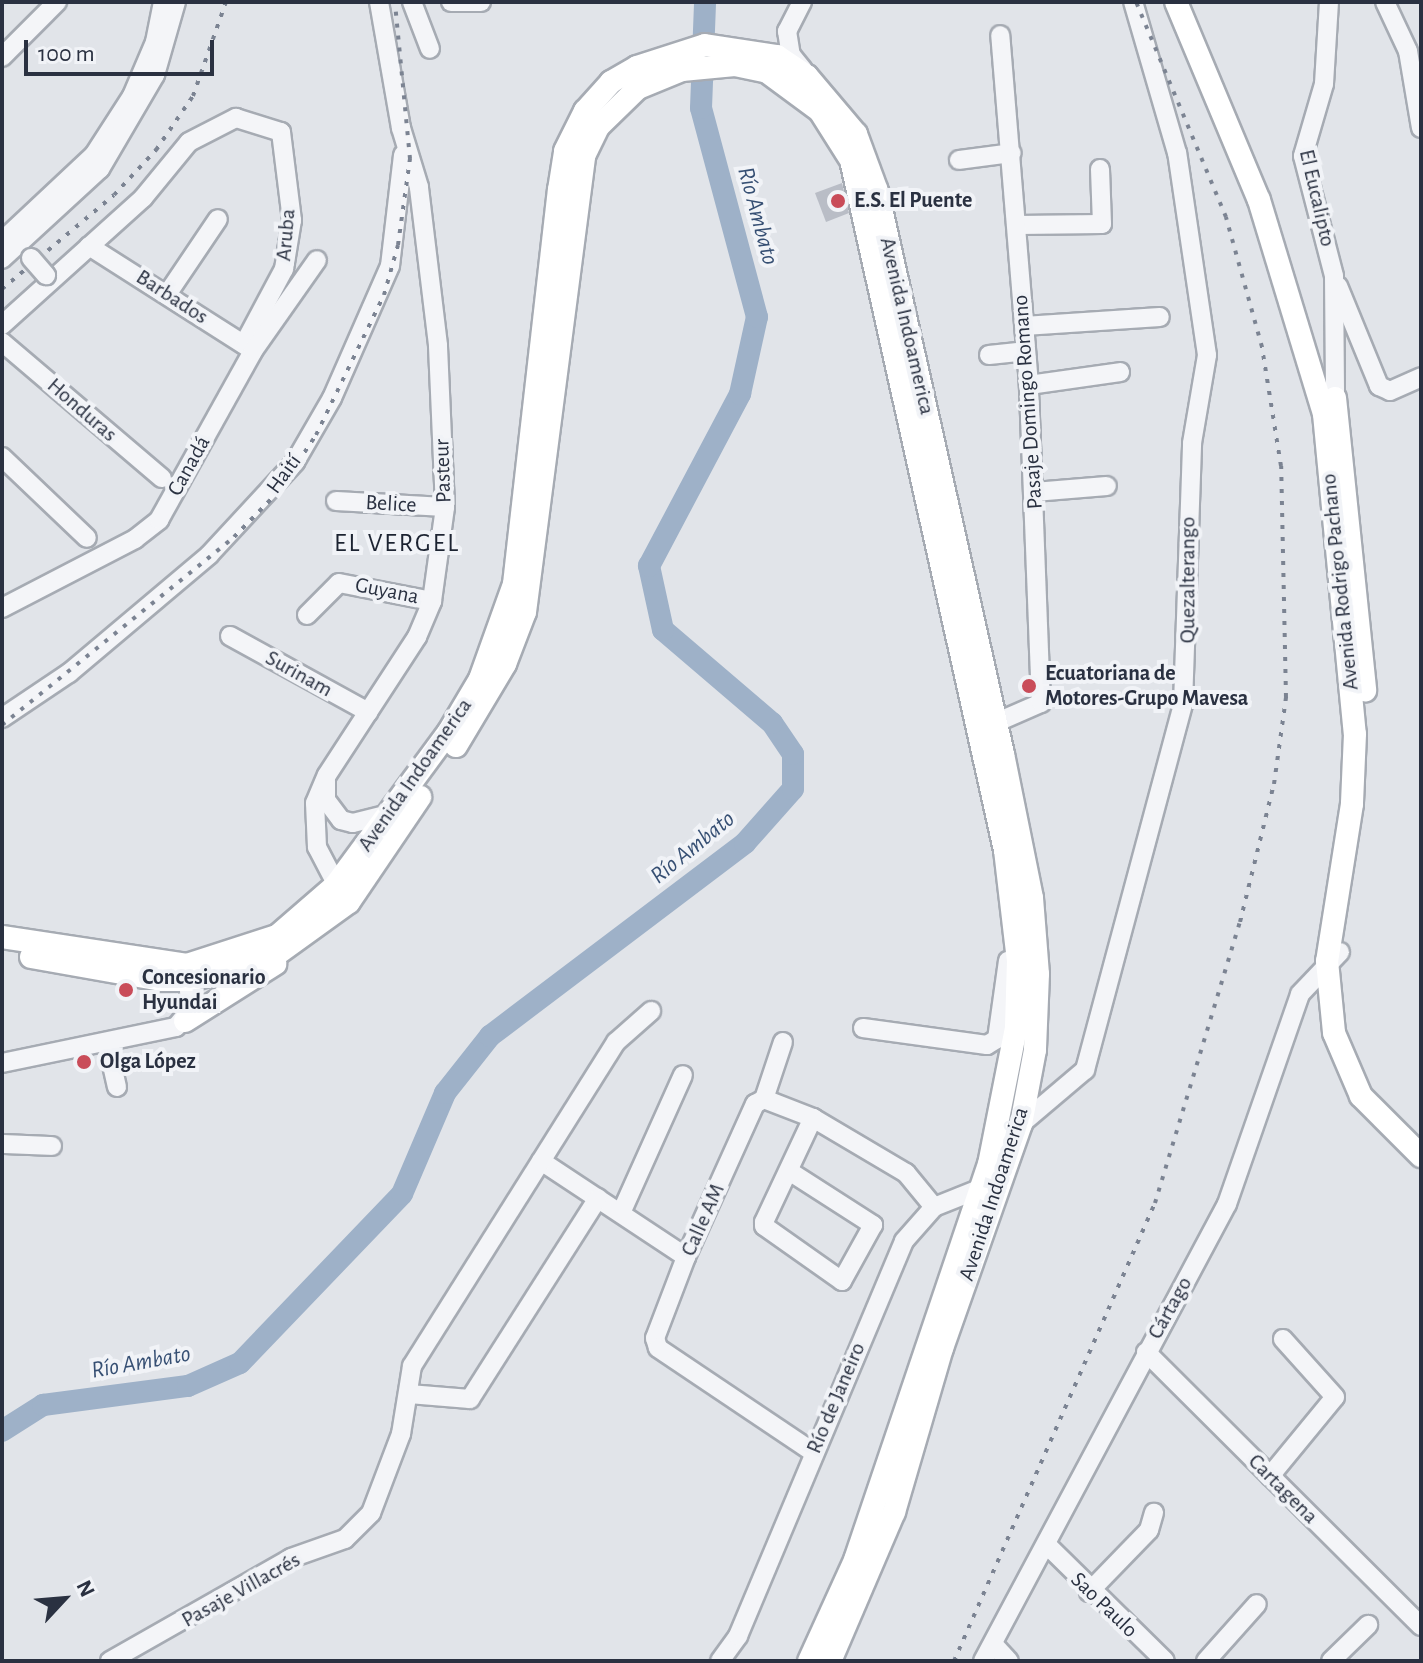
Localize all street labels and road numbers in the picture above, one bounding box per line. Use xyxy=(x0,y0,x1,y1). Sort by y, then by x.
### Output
street label: El Eucalipto xyxy=(1293,147,1341,249)
street label: Aruba xyxy=(271,208,301,262)
street label: Avenida Indoamerica xyxy=(874,235,940,417)
street label: Barbados xyxy=(131,264,213,330)
street label: Pasaje Domingo Romano xyxy=(1007,294,1049,510)
street label: Honduras xyxy=(42,372,122,448)
street label: Canadá xyxy=(162,431,216,501)
street label: Pasteur xyxy=(429,438,457,504)
street label: Haití xyxy=(261,449,307,499)
street label: Avenida Rodrigo Pachano xyxy=(1316,472,1364,692)
street label: Belice xyxy=(365,489,417,519)
street label: Quezalterango xyxy=(1175,517,1201,643)
street label: Guyana xyxy=(353,572,421,610)
street label: Surinam xyxy=(261,645,337,703)
street label: Avenida Indoamerica xyxy=(352,693,478,857)
street label: Avenida Indoamerica xyxy=(953,1104,1035,1284)
street label: Calle AM xyxy=(675,1180,731,1260)
street label: Cártago xyxy=(1142,1272,1198,1344)
street label: Río de Janeiro xyxy=(801,1338,871,1458)
street label: Cartagena xyxy=(1243,1449,1323,1529)
street label: Pasaje Villacrés xyxy=(177,1547,305,1633)
street label: Sao Paulo xyxy=(1065,1567,1143,1643)

